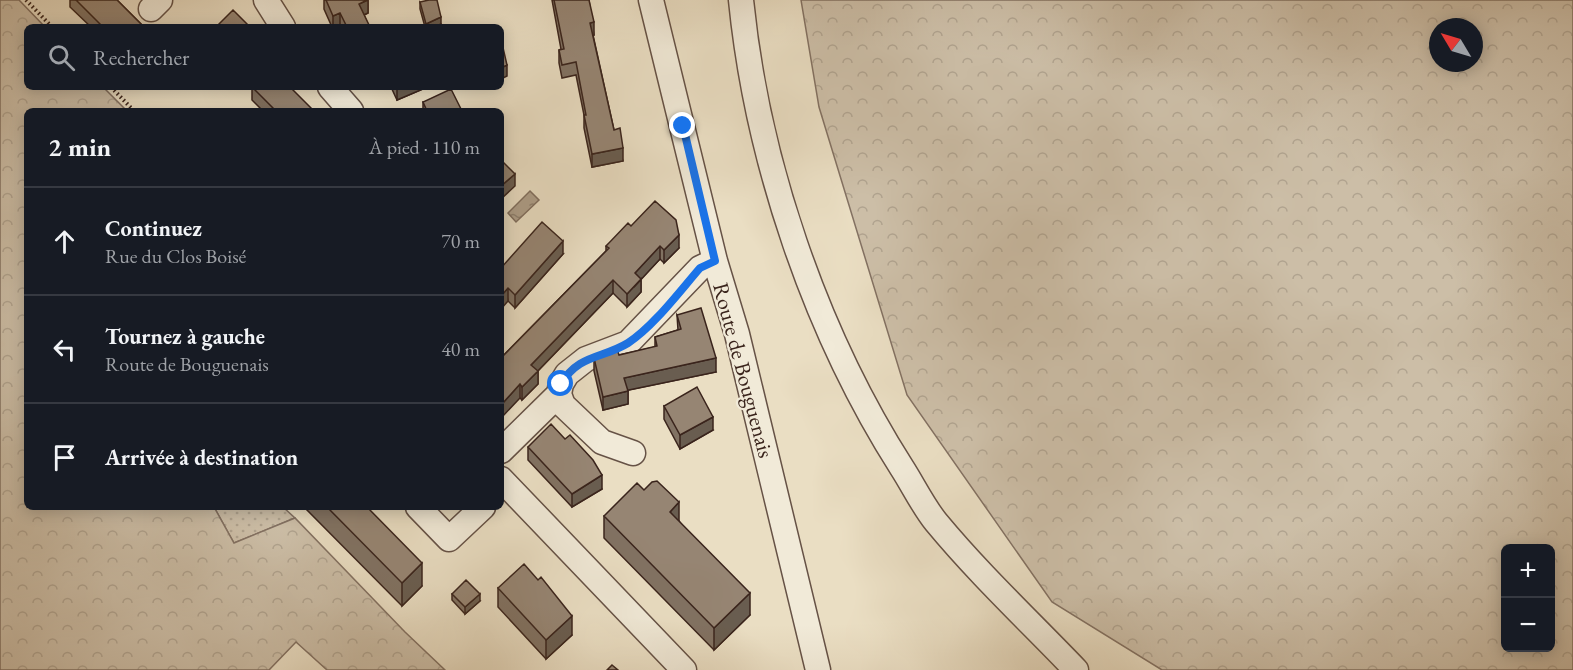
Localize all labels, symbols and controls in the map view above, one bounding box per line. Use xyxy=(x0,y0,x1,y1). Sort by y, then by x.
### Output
north arrow xyxy=(1429,18,1483,72)
search box xyxy=(24,24,504,90)
icon: search xyxy=(45,41,78,74)
text: Rechercher xyxy=(93,43,189,72)
route end xyxy=(669,112,695,138)
text: 2 min xyxy=(48,130,111,164)
text: À pied · 110 m xyxy=(369,134,480,160)
text: Continuez xyxy=(105,214,202,243)
icon: ahead xyxy=(48,225,81,258)
text: 70 m xyxy=(441,228,480,254)
text: Rue du Clos Boisé xyxy=(105,243,246,269)
street label: Route de Bouguenais xyxy=(706,279,781,461)
text: Tournez à gauche xyxy=(105,322,265,351)
icon: left xyxy=(48,333,81,366)
text: 40 m xyxy=(441,336,480,362)
text: Route de Bouguenais xyxy=(105,351,269,377)
route start xyxy=(547,370,573,396)
icon: arrive xyxy=(48,441,81,474)
text: Arrivée à destination xyxy=(105,443,298,472)
map controls xyxy=(1501,544,1555,652)
button: + xyxy=(1501,544,1555,598)
button: − xyxy=(1501,598,1555,652)

